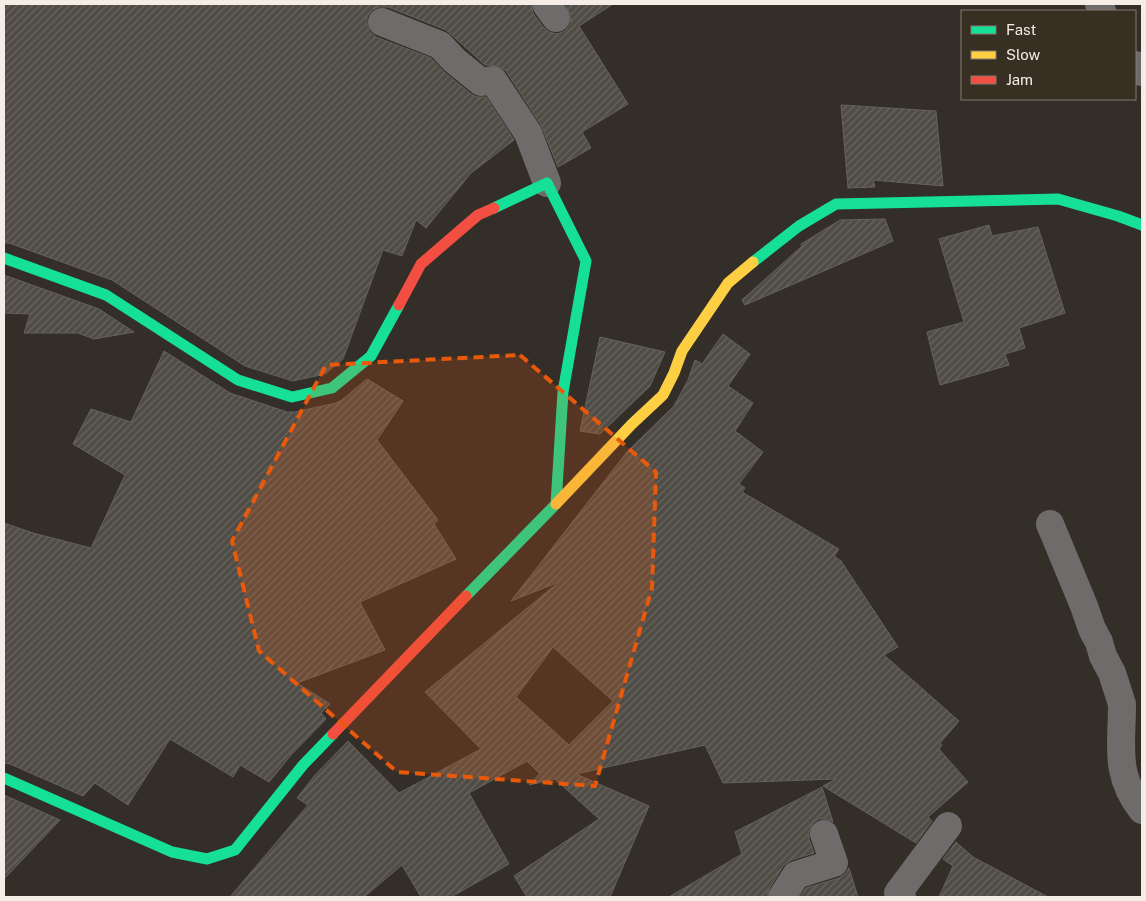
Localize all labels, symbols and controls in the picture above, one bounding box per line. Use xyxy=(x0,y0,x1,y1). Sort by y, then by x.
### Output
legend xyxy=(961,10,1136,100)
text: Fast xyxy=(1006,21,1036,38)
text: Slow xyxy=(1006,46,1041,63)
text: Jam xyxy=(1006,71,1033,88)

